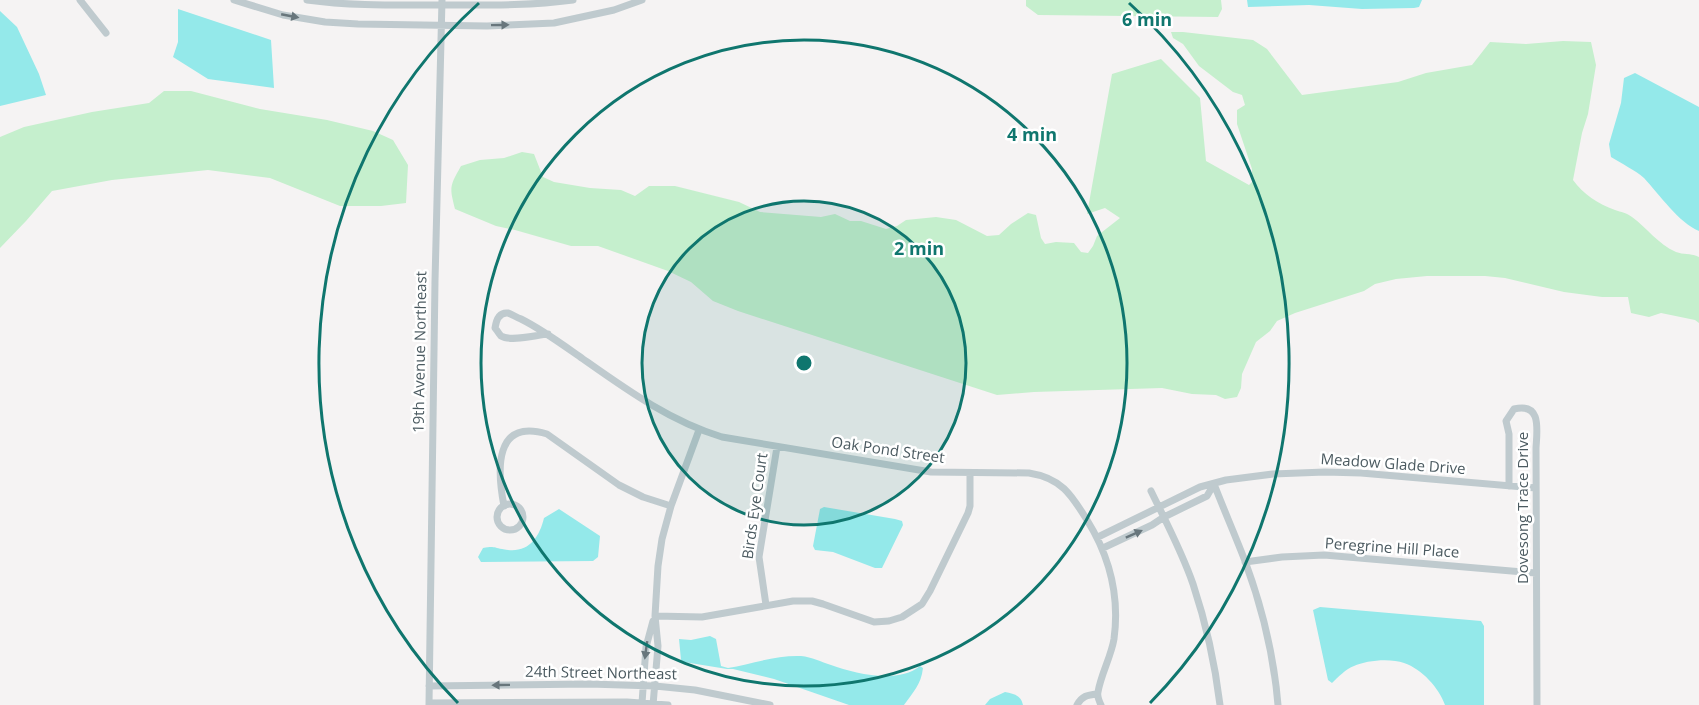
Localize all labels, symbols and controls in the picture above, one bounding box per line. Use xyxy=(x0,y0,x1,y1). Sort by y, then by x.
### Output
text: 6 min xyxy=(1122,7,1172,31)
one-way arrow xyxy=(281,12,300,21)
one-way arrow xyxy=(491,21,510,30)
text: 4 min xyxy=(1007,122,1057,146)
text: 2 min xyxy=(894,236,944,260)
street label: 19th Avenue Northeast xyxy=(408,271,430,433)
centre of rings xyxy=(794,353,814,373)
street label: Oak Pond Street xyxy=(830,431,946,467)
street label: Dovesong Trace Drive xyxy=(1512,432,1532,584)
street label: Meadow Glade Drive xyxy=(1320,448,1466,478)
street label: Birds Eye Court xyxy=(737,451,771,560)
one-way arrow xyxy=(1125,528,1143,538)
street label: Peregrine Hill Place xyxy=(1324,532,1460,562)
one-way arrow xyxy=(641,641,651,660)
street label: 24th Street Northeast xyxy=(525,661,677,683)
one-way arrow xyxy=(491,680,510,690)

